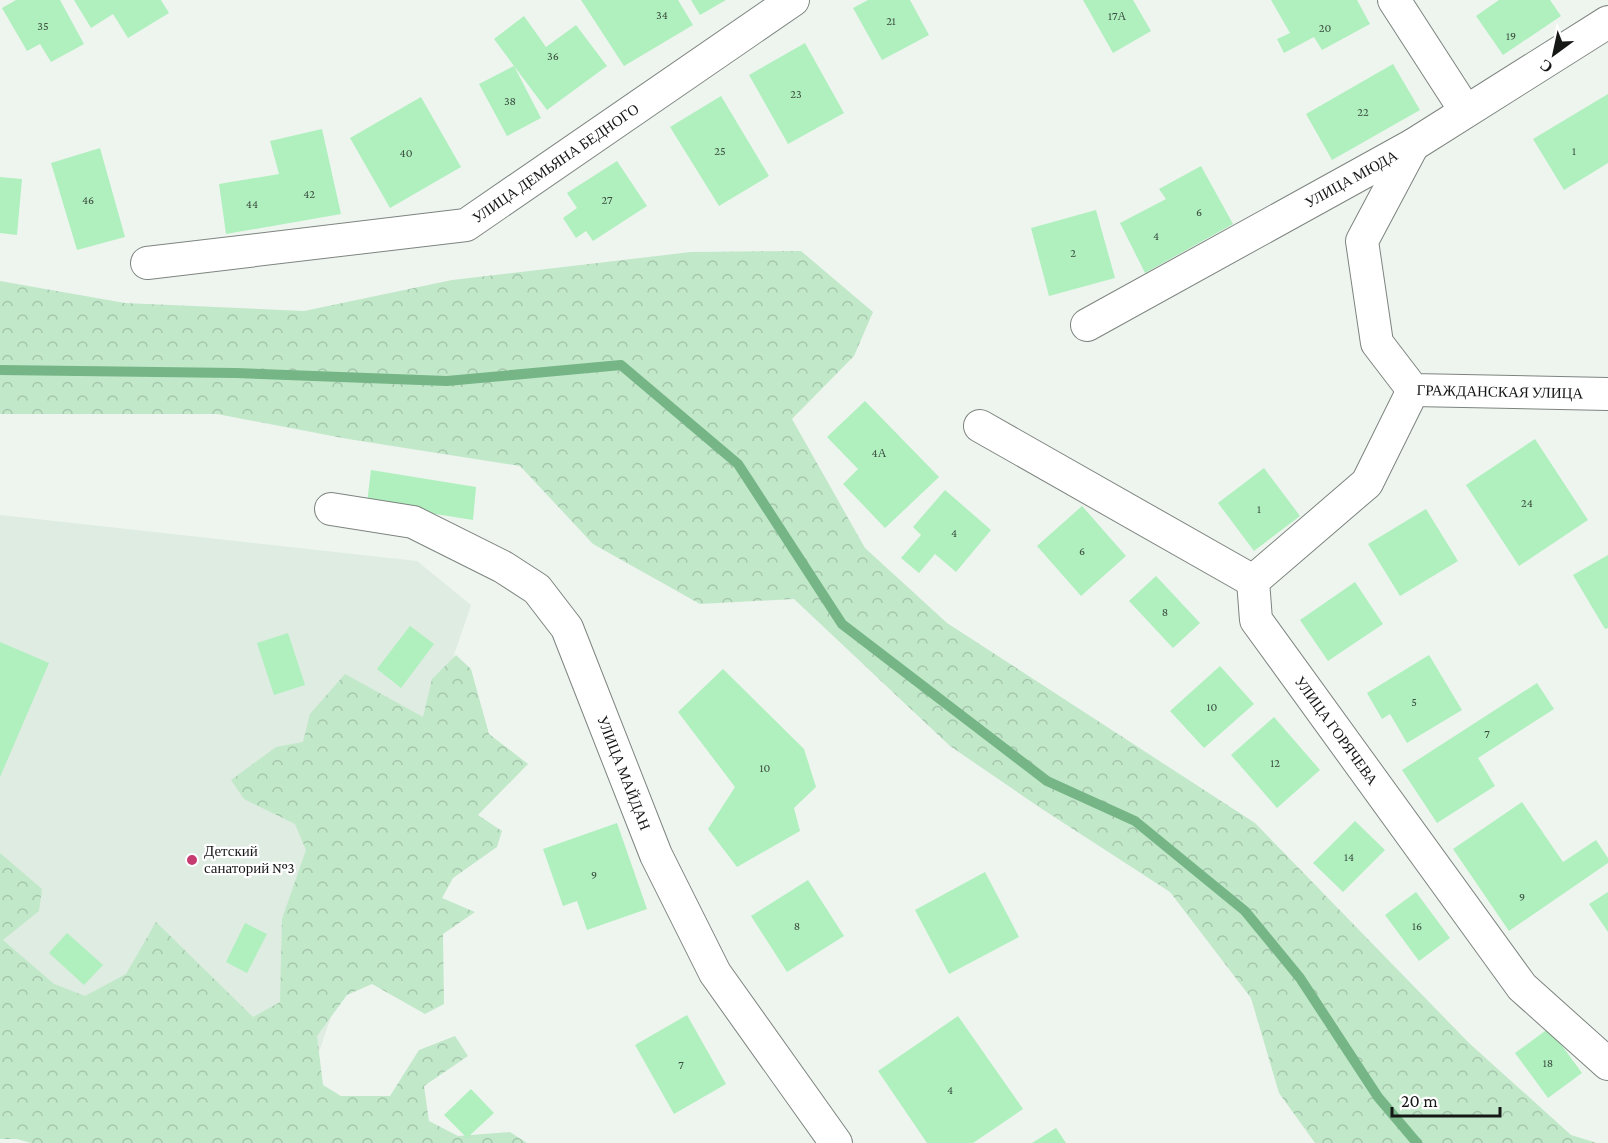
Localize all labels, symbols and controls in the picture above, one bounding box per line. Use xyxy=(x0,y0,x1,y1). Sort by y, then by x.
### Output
house number: 34 xyxy=(656,8,668,22)
house number: 17А xyxy=(1108,9,1126,23)
house number: 21 xyxy=(886,14,896,28)
house number: 35 xyxy=(37,19,49,33)
house number: 20 xyxy=(1319,21,1331,35)
north arrow xyxy=(1524,24,1584,84)
house number: 19 xyxy=(1506,29,1516,43)
house number: 36 xyxy=(547,49,559,63)
text: С xyxy=(1537,56,1556,76)
house number: 23 xyxy=(790,87,802,101)
house number: 38 xyxy=(504,94,516,108)
street label: УЛИЦА ДЕМЬЯНА БЕДНОГО xyxy=(469,100,642,226)
house number: 22 xyxy=(1357,105,1369,119)
house number: 25 xyxy=(714,144,726,158)
house number: 1 xyxy=(1572,144,1576,158)
house number: 40 xyxy=(400,146,413,160)
street label: УЛИЦА МЮДА xyxy=(1302,147,1401,211)
house number: 42 xyxy=(303,187,315,201)
house number: 46 xyxy=(82,193,94,207)
house number: 27 xyxy=(601,193,613,207)
house number: 44 xyxy=(246,197,258,211)
house number: 6 xyxy=(1196,205,1202,219)
house number: 4 xyxy=(1153,229,1159,243)
house number: 2 xyxy=(1070,246,1076,260)
street label: ГРАЖДАНСКАЯ УЛИЦА xyxy=(1416,382,1584,401)
house number: 4А xyxy=(872,446,887,460)
house number: 24 xyxy=(1521,496,1533,510)
house number: 1 xyxy=(1257,502,1261,516)
house number: 4 xyxy=(951,526,957,540)
house number: 6 xyxy=(1079,544,1085,558)
house number: 8 xyxy=(1162,605,1168,619)
street label: УЛИЦА ГОРЯЧЕВА xyxy=(1292,673,1381,788)
house number: 5 xyxy=(1411,695,1417,709)
house number: 10 xyxy=(1207,700,1218,714)
street label: УЛИЦА МАЙДАН xyxy=(594,713,653,832)
house number: 7 xyxy=(1484,727,1490,741)
house number: 12 xyxy=(1270,756,1280,770)
house number: 10 xyxy=(760,761,771,775)
place label: Детский санаторий №3 xyxy=(204,843,295,876)
house number: 14 xyxy=(1344,850,1354,864)
marker: Детский санаторий №3 xyxy=(185,853,199,867)
house number: 9 xyxy=(591,868,597,882)
house number: 9 xyxy=(1519,890,1525,904)
house number: 8 xyxy=(794,919,800,933)
house number: 16 xyxy=(1412,919,1422,933)
house number: 18 xyxy=(1543,1056,1553,1070)
house number: 7 xyxy=(678,1058,684,1072)
scale bar xyxy=(1392,1080,1500,1118)
house number: 4 xyxy=(947,1083,953,1097)
text: 20 m xyxy=(1401,1091,1438,1111)

